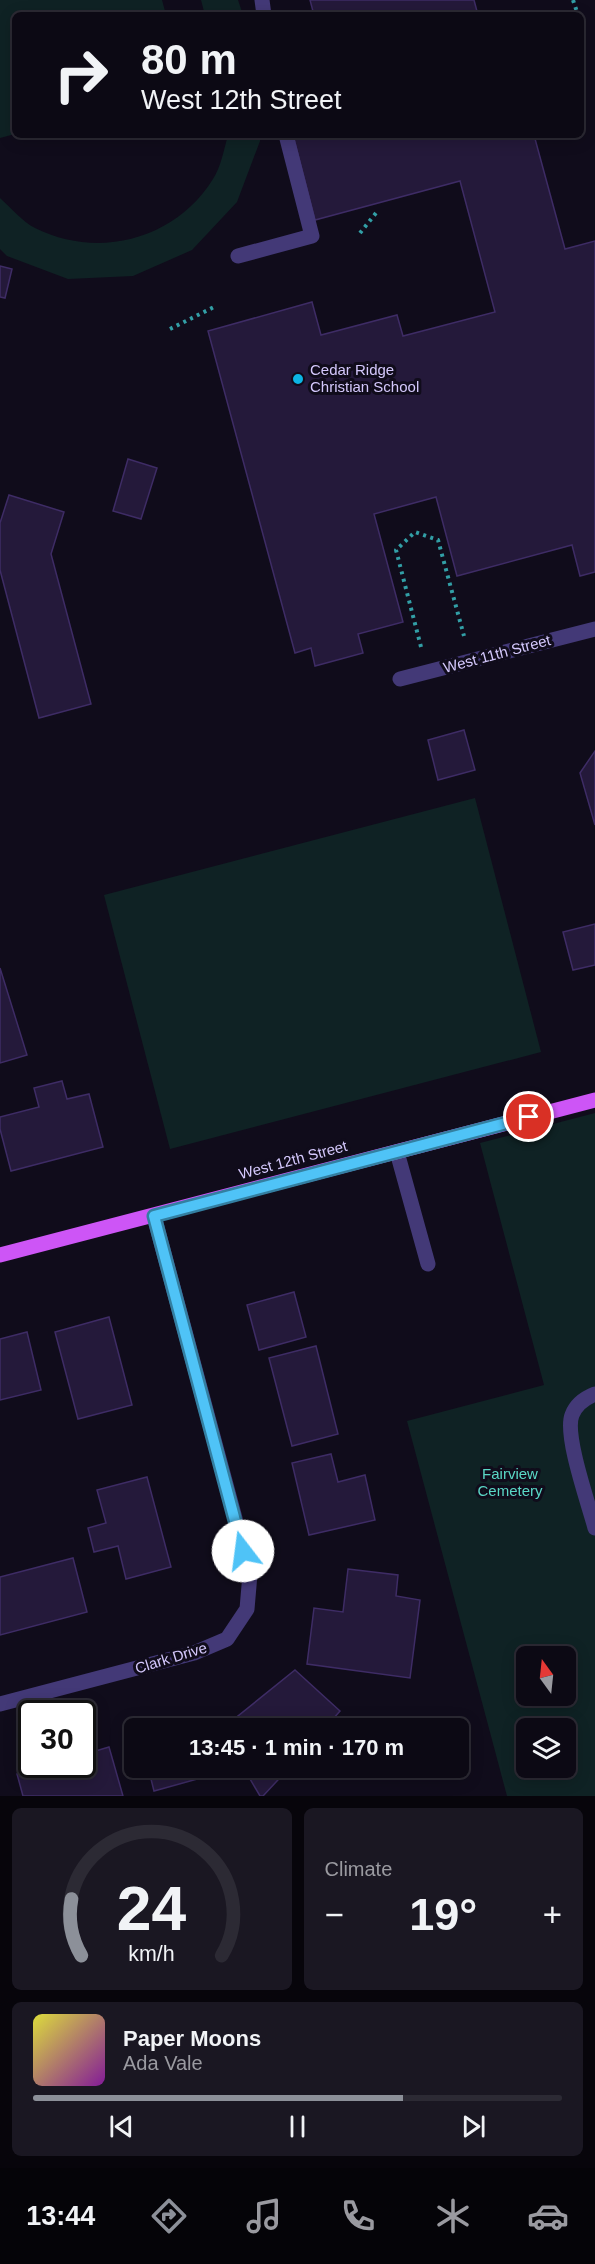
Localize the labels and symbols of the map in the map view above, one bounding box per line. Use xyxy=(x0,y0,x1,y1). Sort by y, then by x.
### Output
place label: Cedar Ridge Christian School xyxy=(310,361,419,395)
marker: Cedar Ridge Christian School xyxy=(291,372,305,386)
street label: West 11th Street xyxy=(441,631,553,676)
pin xyxy=(503,1091,554,1142)
street label: West 12th Street xyxy=(237,1137,350,1182)
park label: Fairview Cemetery xyxy=(477,1465,543,1499)
position arrow xyxy=(211,1519,275,1583)
street label: Clark Drive xyxy=(133,1639,209,1676)
north arrow xyxy=(516,1646,576,1706)
speed limit sign: 30 xyxy=(18,1700,96,1778)

